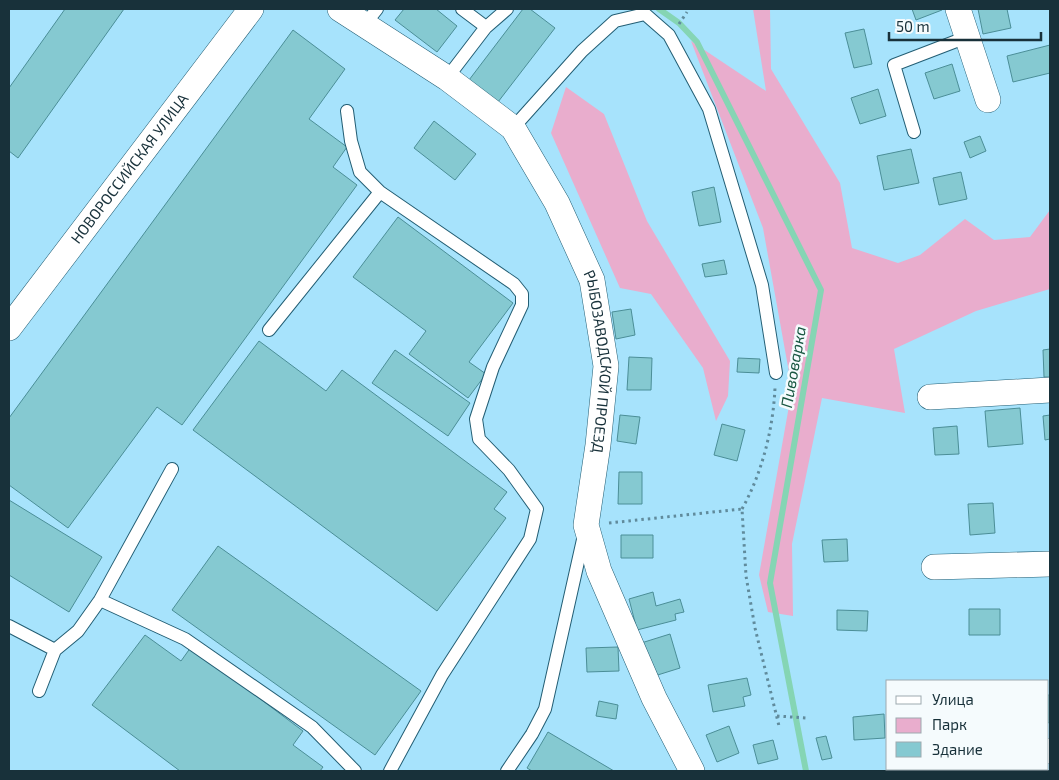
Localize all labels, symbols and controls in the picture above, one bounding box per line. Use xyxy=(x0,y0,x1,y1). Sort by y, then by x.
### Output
scale bar xyxy=(889,10,1042,42)
text: 50 m xyxy=(896,17,930,35)
street label: НОВОРОССИЙСКАЯ УЛИЦА xyxy=(67,89,192,246)
street label: РЫБОЗАВОДСКОЙ ПРОЕЗД xyxy=(581,267,616,455)
water label: Пивоварка xyxy=(776,325,809,409)
legend xyxy=(886,680,1049,770)
text: Улица xyxy=(932,690,974,708)
text: Парк xyxy=(932,715,967,733)
text: Здание xyxy=(932,740,983,758)

